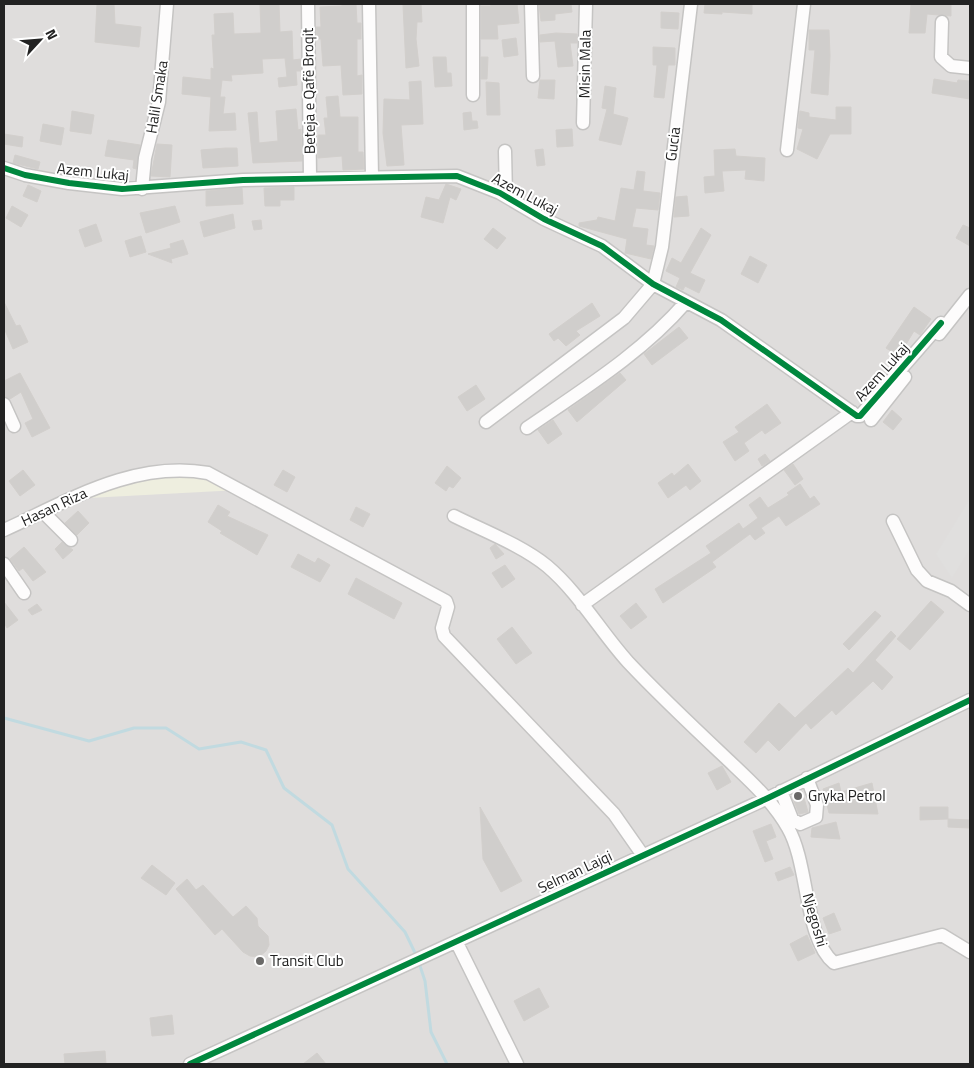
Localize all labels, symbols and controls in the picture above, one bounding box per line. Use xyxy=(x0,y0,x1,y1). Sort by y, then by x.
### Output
north arrow xyxy=(15,15,65,65)
text: N xyxy=(41,25,64,43)
street label: Beteja e Qafë Broqit xyxy=(296,27,321,154)
street label: Misin Mala xyxy=(572,29,597,98)
street label: Halil Smaka xyxy=(139,58,174,135)
street label: Gucia xyxy=(659,125,686,162)
street label: Azem Lukaj xyxy=(56,156,130,187)
street label: Azem Lukaj xyxy=(488,166,562,221)
street label: Azem Lukaj xyxy=(849,337,914,406)
street label: Hasan Riza xyxy=(17,481,91,532)
place label: Gryka Petrol xyxy=(808,784,886,807)
marker: Gryka Petrol xyxy=(792,790,804,802)
street label: Selman Lajqi xyxy=(534,844,616,899)
street label: Njegoshi xyxy=(797,890,834,949)
place label: Transit Club xyxy=(270,949,344,972)
marker: Transit Club xyxy=(254,955,266,967)

